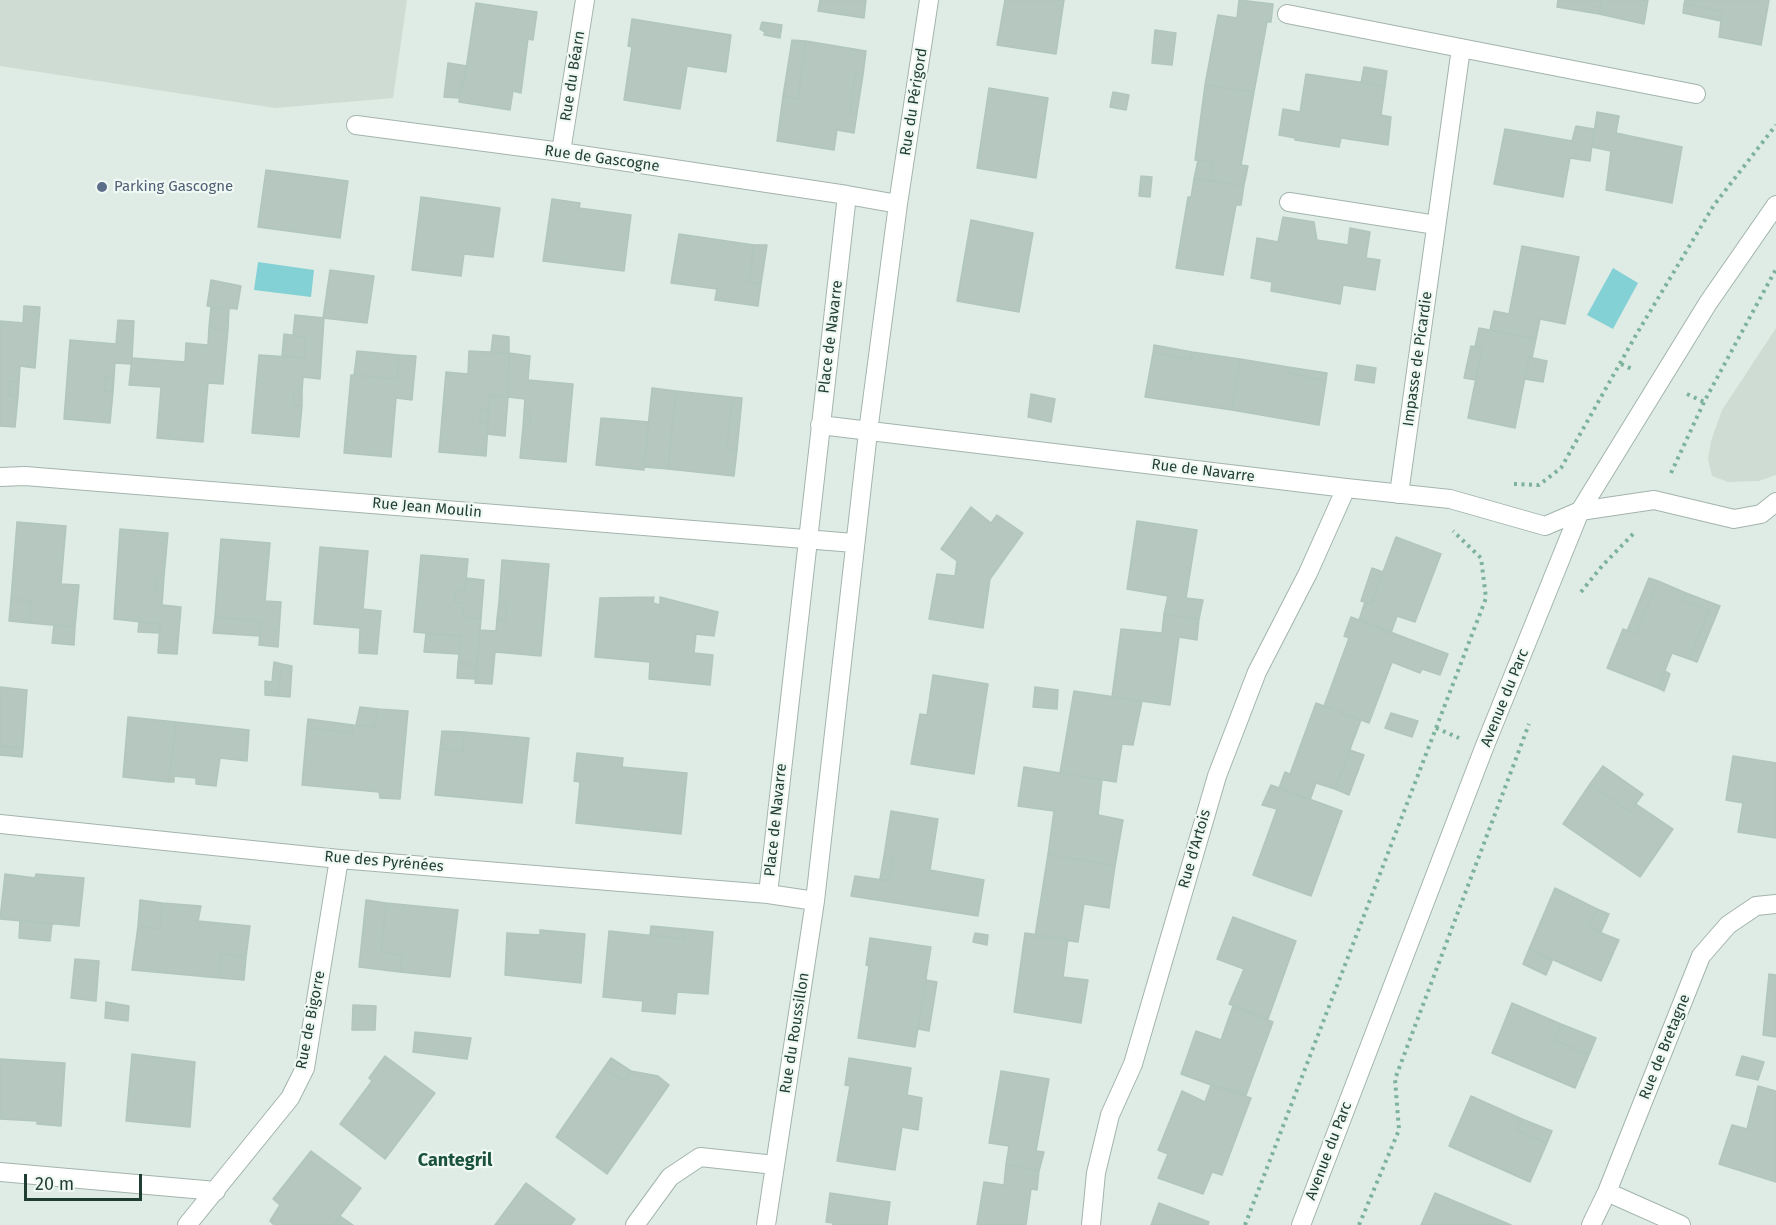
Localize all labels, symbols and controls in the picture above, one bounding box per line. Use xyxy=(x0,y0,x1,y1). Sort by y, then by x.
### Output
street label: Rue du Béarn xyxy=(557,29,589,123)
street label: Rue du Périgord xyxy=(897,47,931,157)
street label: Rue de Gascogne xyxy=(543,142,661,176)
place label: Parking Gascogne xyxy=(114,178,233,196)
marker: Parking Gascogne xyxy=(95,180,109,194)
street label: Place de Navarre xyxy=(815,279,847,395)
street label: Impasse de Picardie xyxy=(1400,290,1436,428)
street label: Rue de Navarre xyxy=(1150,456,1256,486)
street label: Rue Jean Moulin xyxy=(371,494,483,522)
street label: Avenue du Parc xyxy=(1477,646,1533,750)
street label: Place de Navarre xyxy=(761,762,791,878)
street label: Rue d'Artois xyxy=(1175,807,1215,891)
street label: Rue des Pyrénées xyxy=(324,848,444,876)
street label: Rue de Bigorre xyxy=(293,969,329,1071)
street label: Rue du Roussillon xyxy=(777,971,813,1095)
street label: Rue de Bretagne xyxy=(1636,992,1694,1102)
street label: Avenue du Parc xyxy=(1302,1099,1356,1203)
district label: Cantegril xyxy=(418,1150,492,1172)
scale bar xyxy=(27,1162,146,1200)
text: 20 m xyxy=(35,1173,74,1195)

